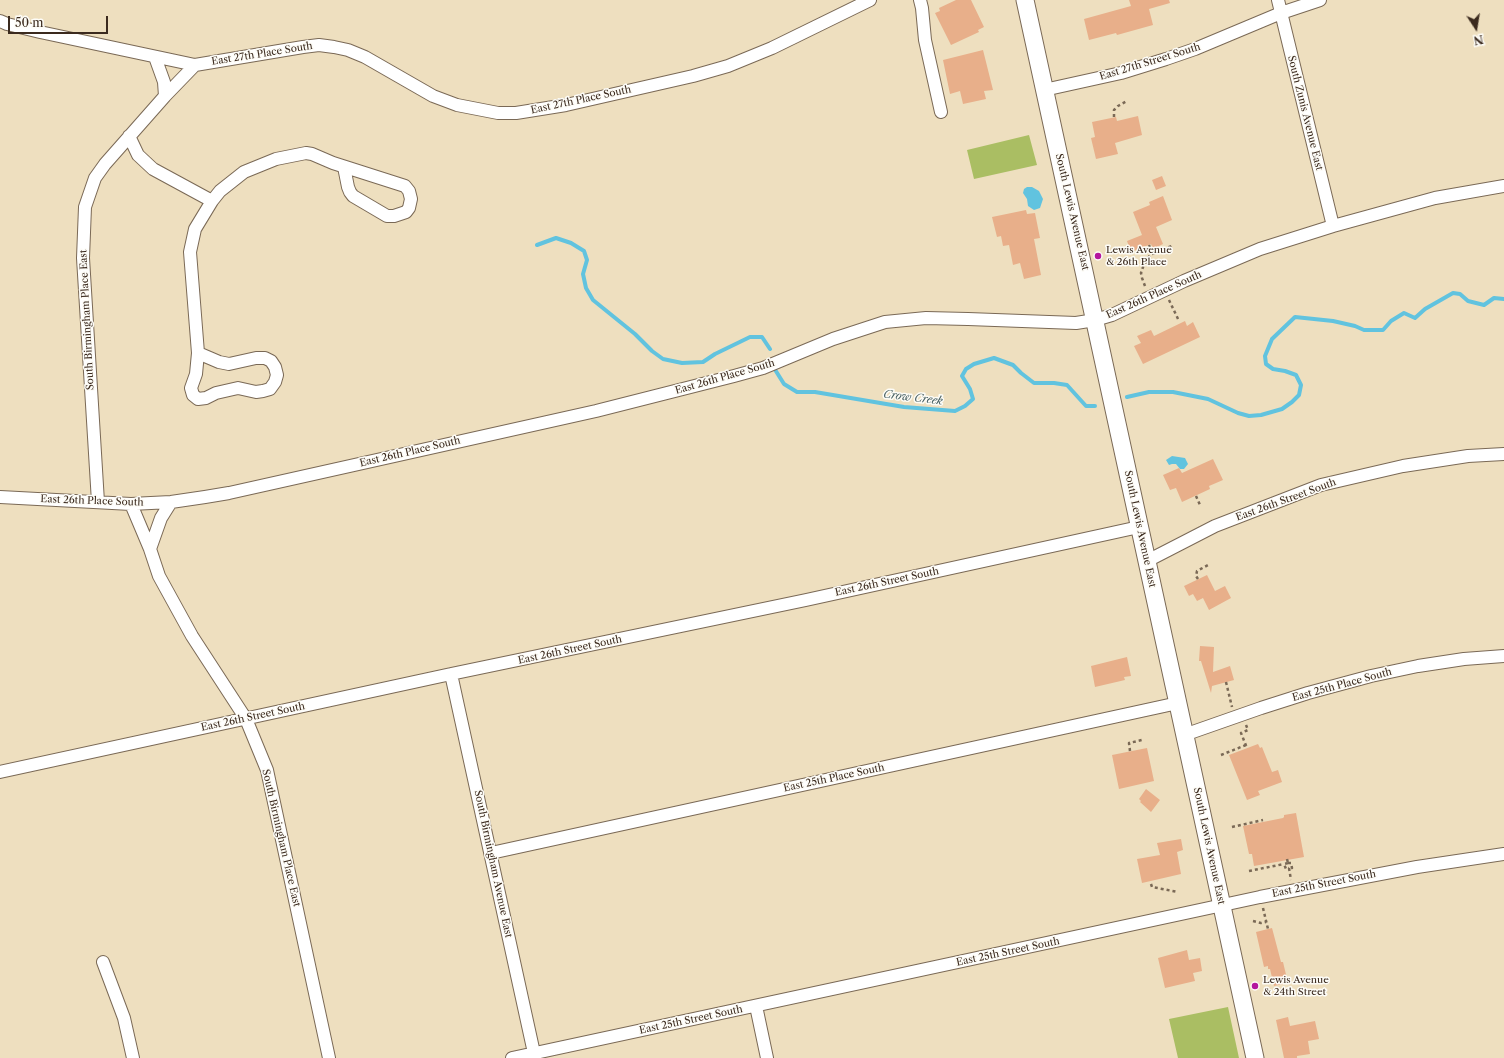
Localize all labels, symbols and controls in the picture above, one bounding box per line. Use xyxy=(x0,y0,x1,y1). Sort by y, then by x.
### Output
scale bar xyxy=(10,8,110,34)
north arrow xyxy=(1456,8,1496,48)
text: 50 m xyxy=(15,15,44,30)
text: N xyxy=(1472,32,1485,48)
street label: East 27th Place South xyxy=(211,40,313,68)
street label: East 27th Street South xyxy=(1098,41,1202,83)
street label: South Zunis Avenue East xyxy=(1285,54,1325,172)
street label: East 27th Place South xyxy=(530,84,632,116)
street label: South Lewis Avenue East xyxy=(1053,153,1091,271)
place label: Lewis Avenue & 26th Place xyxy=(1106,244,1172,268)
street label: South Birmingham Place East xyxy=(77,249,97,391)
marker: Lewis Avenue & 26th Place xyxy=(1093,251,1103,261)
street label: East 26th Place South xyxy=(1104,269,1204,321)
street label: East 26th Place South xyxy=(674,357,776,397)
water label: Crow Creek xyxy=(883,388,943,408)
street label: East 26th Place South xyxy=(358,435,462,469)
street label: South Lewis Avenue East xyxy=(1122,469,1158,589)
street label: East 26th Street South xyxy=(1234,476,1338,524)
street label: East 26th Place South xyxy=(40,493,144,509)
street label: East 26th Street South xyxy=(834,565,940,599)
street label: East 26th Street South xyxy=(517,633,623,667)
street label: East 25th Place South xyxy=(1291,666,1393,704)
street label: East 26th Street South xyxy=(200,700,306,734)
street label: East 25th Place South xyxy=(783,761,885,795)
street label: South Birmingham Place East xyxy=(259,768,303,908)
street label: South Lewis Avenue East xyxy=(1191,786,1227,906)
street label: South Birmingham Avenue East xyxy=(471,789,515,939)
street label: East 25th Street South xyxy=(1271,868,1377,900)
street label: East 25th Street South xyxy=(955,935,1061,969)
place label: Lewis Avenue & 24th Street xyxy=(1263,974,1329,998)
marker: Lewis Avenue & 24th Street xyxy=(1250,981,1260,991)
street label: East 25th Street South xyxy=(638,1003,744,1037)

